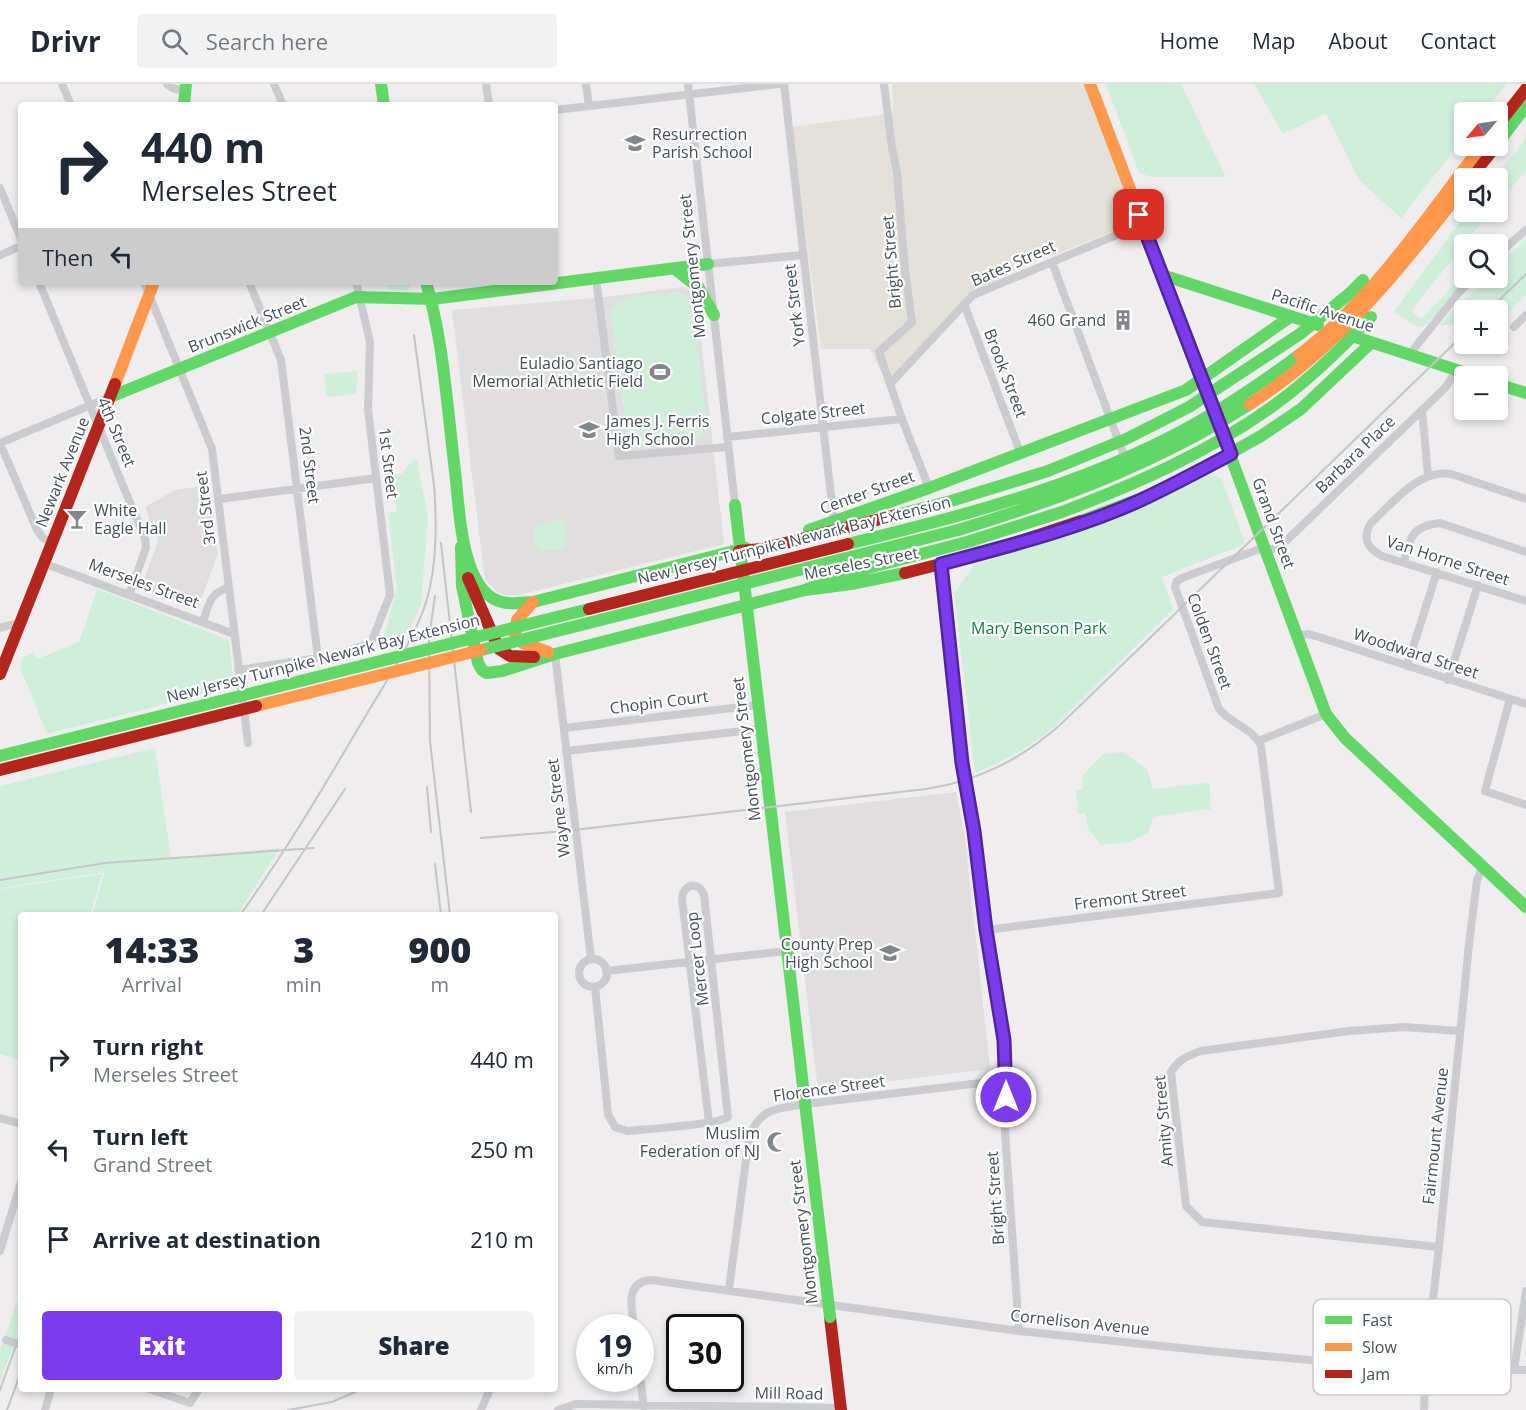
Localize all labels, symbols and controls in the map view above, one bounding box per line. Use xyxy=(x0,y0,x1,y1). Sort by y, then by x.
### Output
search box xyxy=(137,14,557,68)
text: Drivr xyxy=(30,22,101,60)
icon: search xyxy=(158,25,191,58)
text: Search here xyxy=(206,26,328,56)
text: Home xyxy=(1160,27,1219,55)
text: Map xyxy=(1252,27,1295,55)
text: About xyxy=(1328,27,1388,55)
text: Contact xyxy=(1421,27,1496,55)
north arrow xyxy=(1454,102,1508,156)
map controls xyxy=(1454,102,1508,420)
text: 440 m xyxy=(141,118,265,175)
place label: Resurrection Parish School xyxy=(652,123,752,163)
icon: right xyxy=(42,126,120,204)
school or university icon: Resurrection Parish School xyxy=(623,131,647,155)
button: sound xyxy=(1454,168,1508,222)
text: Merseles Street xyxy=(141,172,337,209)
pin xyxy=(1113,189,1164,240)
street label: Montgomery Street xyxy=(673,192,711,339)
icon: arrive xyxy=(1122,198,1155,231)
street label: Bright Street xyxy=(876,214,906,310)
street label: Bates Street xyxy=(967,234,1059,291)
button: search xyxy=(1454,234,1508,288)
icon: left xyxy=(105,240,138,273)
text: Then xyxy=(42,242,93,272)
street label: York Street xyxy=(778,262,810,347)
street label: Pacific Avenue xyxy=(1269,283,1377,337)
street label: Brunswick Street xyxy=(185,290,310,358)
button: + xyxy=(1454,300,1508,354)
building icon: 460 Grand xyxy=(1111,308,1135,332)
place label: 460 Grand xyxy=(1028,309,1106,331)
street label: Brook Street xyxy=(979,325,1033,421)
place label: Euladio Santiago Memorial Athletic Field xyxy=(472,352,643,392)
sports icon: Euladio Santiago Memorial Athletic Field xyxy=(648,360,672,384)
button: − xyxy=(1454,366,1508,420)
street label: 4th Street xyxy=(93,394,142,470)
street label: Colgate Street xyxy=(760,397,867,429)
place label: James J. Ferris High School xyxy=(604,410,709,450)
street label: Barbara Place xyxy=(1310,410,1400,498)
street label: Newark Avenue xyxy=(30,414,94,530)
school or university icon: James J. Ferris High School xyxy=(577,418,601,442)
street label: 2nd Street xyxy=(294,425,326,505)
street label: 1st Street xyxy=(374,426,404,500)
street label: Center Street xyxy=(817,465,918,519)
street label: 3rd Street xyxy=(190,469,220,546)
street label: Grand Street xyxy=(1247,474,1301,572)
street label: New Jersey Turnpike Newark Bay Extension xyxy=(635,490,953,590)
place label: White Eagle Hall xyxy=(94,499,166,539)
bar icon: White Eagle Hall xyxy=(65,507,89,531)
street label: Van Horne Street xyxy=(1384,530,1513,590)
street label: Merseles Street xyxy=(802,541,920,585)
street label: Merseles Street xyxy=(86,553,203,613)
street label: Colden Street xyxy=(1182,590,1238,693)
street label: New Jersey Turnpike Newark Bay Extension xyxy=(164,608,482,708)
park label: Mary Benson Park xyxy=(971,617,1107,639)
street label: Woodward Street xyxy=(1351,622,1482,684)
street label: Montgomery Street xyxy=(726,675,766,822)
street label: Chopin Court xyxy=(608,685,710,719)
street label: Wayne Street xyxy=(541,757,575,859)
street label: Fremont Street xyxy=(1073,879,1188,915)
street label: Mercer Loop xyxy=(680,911,714,1007)
text: 14:33 xyxy=(105,925,199,974)
text: 3 xyxy=(293,925,314,974)
text: 900 xyxy=(408,925,471,974)
place label: County Prep High School xyxy=(781,933,873,973)
school or university icon: County Prep High School xyxy=(878,941,902,965)
text: Arrival xyxy=(122,971,182,998)
text: min xyxy=(286,971,322,998)
text: m xyxy=(431,971,449,998)
text: Turn right xyxy=(93,1031,204,1061)
icon: right xyxy=(42,1043,75,1076)
text: 440 m xyxy=(470,1044,534,1074)
text: Merseles Street xyxy=(93,1061,238,1088)
position arrow xyxy=(974,1065,1038,1129)
street label: Fairmount Avenue xyxy=(1417,1067,1453,1205)
street label: Florence Street xyxy=(772,1069,887,1107)
street label: Amity Street xyxy=(1148,1074,1178,1168)
text: Turn left xyxy=(93,1121,188,1151)
place label: Muslim Federation of NJ xyxy=(640,1122,760,1162)
mosque icon: Muslim Federation of NJ xyxy=(765,1130,789,1154)
icon: left xyxy=(42,1133,75,1166)
text: 250 m xyxy=(470,1134,534,1164)
street label: Bright Street xyxy=(981,1150,1009,1246)
text: Grand Street xyxy=(93,1151,212,1178)
street label: Montgomery Street xyxy=(783,1158,823,1305)
icon: arrive xyxy=(42,1223,75,1256)
text: Arrive at destination xyxy=(93,1224,321,1254)
text: 210 m xyxy=(470,1224,534,1254)
legend xyxy=(1313,1299,1511,1395)
street label: Cornelison Avenue xyxy=(1009,1304,1151,1340)
text: Fast xyxy=(1362,1309,1393,1331)
button: Exit xyxy=(42,1311,282,1380)
button: Share xyxy=(294,1311,534,1380)
speed limit sign: 30 xyxy=(666,1314,744,1392)
text: 19 xyxy=(598,1325,632,1366)
text: Slow xyxy=(1362,1336,1397,1358)
text: km/h xyxy=(597,1358,633,1378)
text: Jam xyxy=(1360,1363,1390,1385)
street label: Mill Road xyxy=(754,1381,824,1405)

